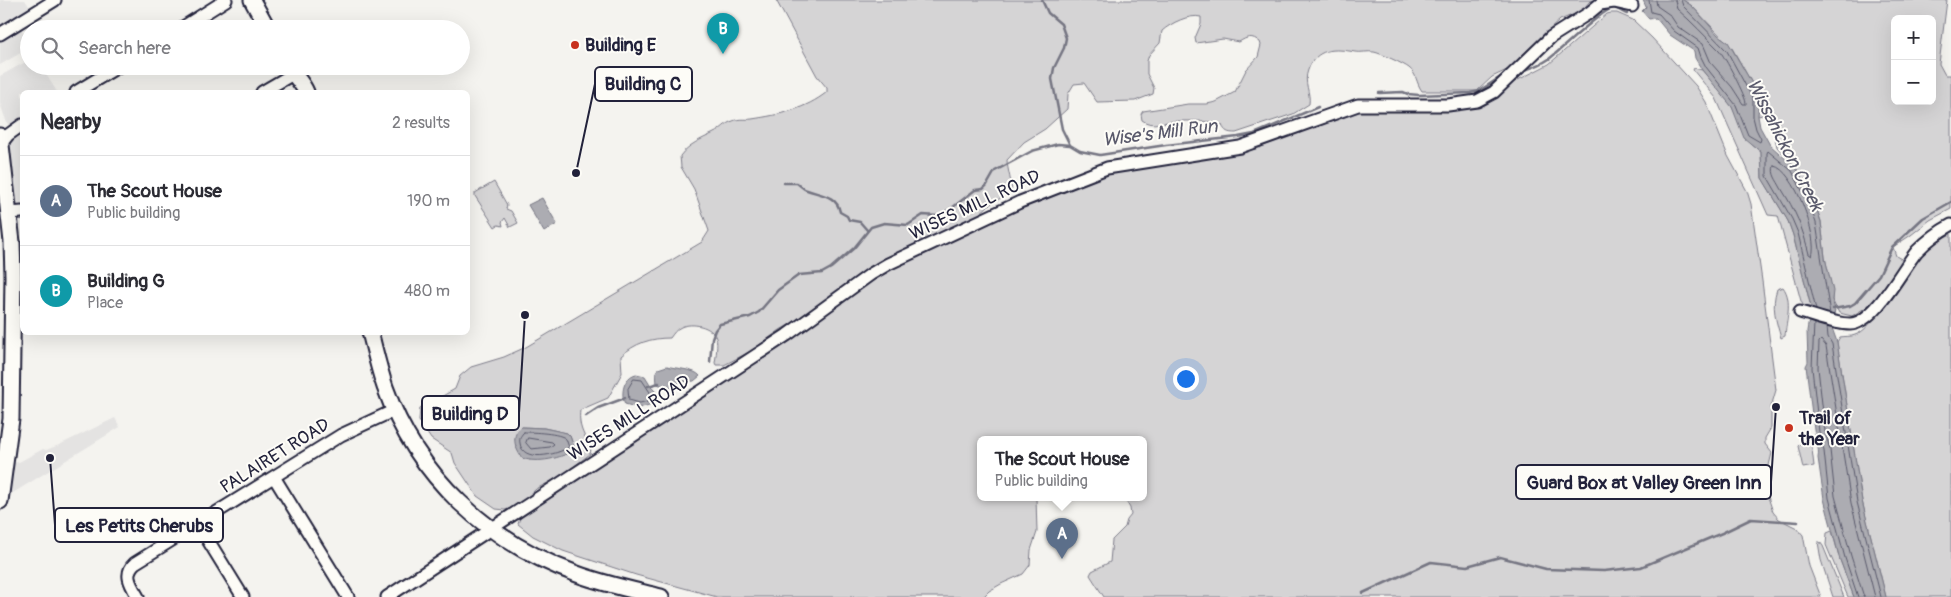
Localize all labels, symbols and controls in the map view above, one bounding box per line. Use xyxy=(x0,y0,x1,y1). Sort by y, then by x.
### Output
pin: B xyxy=(707,13,739,54)
map controls xyxy=(1891,15,1936,105)
button: + xyxy=(1891,15,1936,60)
search box xyxy=(20,20,470,75)
icon: search xyxy=(38,34,66,62)
place label: Building E xyxy=(585,34,657,57)
text: Search here xyxy=(78,36,171,60)
marker: Building E xyxy=(569,39,581,51)
button: − xyxy=(1891,60,1936,105)
callout: Building C xyxy=(595,67,692,101)
text: Building C xyxy=(605,72,682,96)
water label: Wissahickon Creek xyxy=(1741,75,1830,217)
text: Nearby xyxy=(40,109,101,136)
text: 2 results xyxy=(392,113,450,133)
water label: Wise's Mill Run xyxy=(1101,114,1220,152)
street label: WISES MILL ROAD xyxy=(906,165,1044,245)
text: The Scout House xyxy=(87,179,222,203)
text: A xyxy=(51,191,61,211)
text: 190 m xyxy=(407,191,450,211)
text: Public building xyxy=(87,203,180,223)
text: Building G xyxy=(87,269,165,293)
text: B xyxy=(51,281,61,301)
text: 480 m xyxy=(404,281,450,301)
text: Place xyxy=(87,293,123,313)
your location xyxy=(1173,366,1199,392)
street label: WISES MILL ROAD xyxy=(563,370,695,466)
callout: Building D xyxy=(422,396,519,430)
text: Building D xyxy=(431,402,509,426)
place label: Trail of the Year xyxy=(1798,407,1860,451)
street label: PALAIRET ROAD xyxy=(216,413,334,499)
marker: Trail of the Year xyxy=(1783,422,1795,434)
popup xyxy=(977,436,1147,501)
text: The Scout House xyxy=(995,447,1129,471)
callout: Guard Box at Valley Green Inn xyxy=(1516,465,1771,499)
text: Public building xyxy=(995,471,1088,491)
text: Guard Box at Valley Green Inn xyxy=(1526,471,1762,495)
callout: Les Petits Cherubs xyxy=(55,508,223,542)
text: Les Petits Cherubs xyxy=(65,514,214,538)
pin: A xyxy=(1046,518,1078,559)

